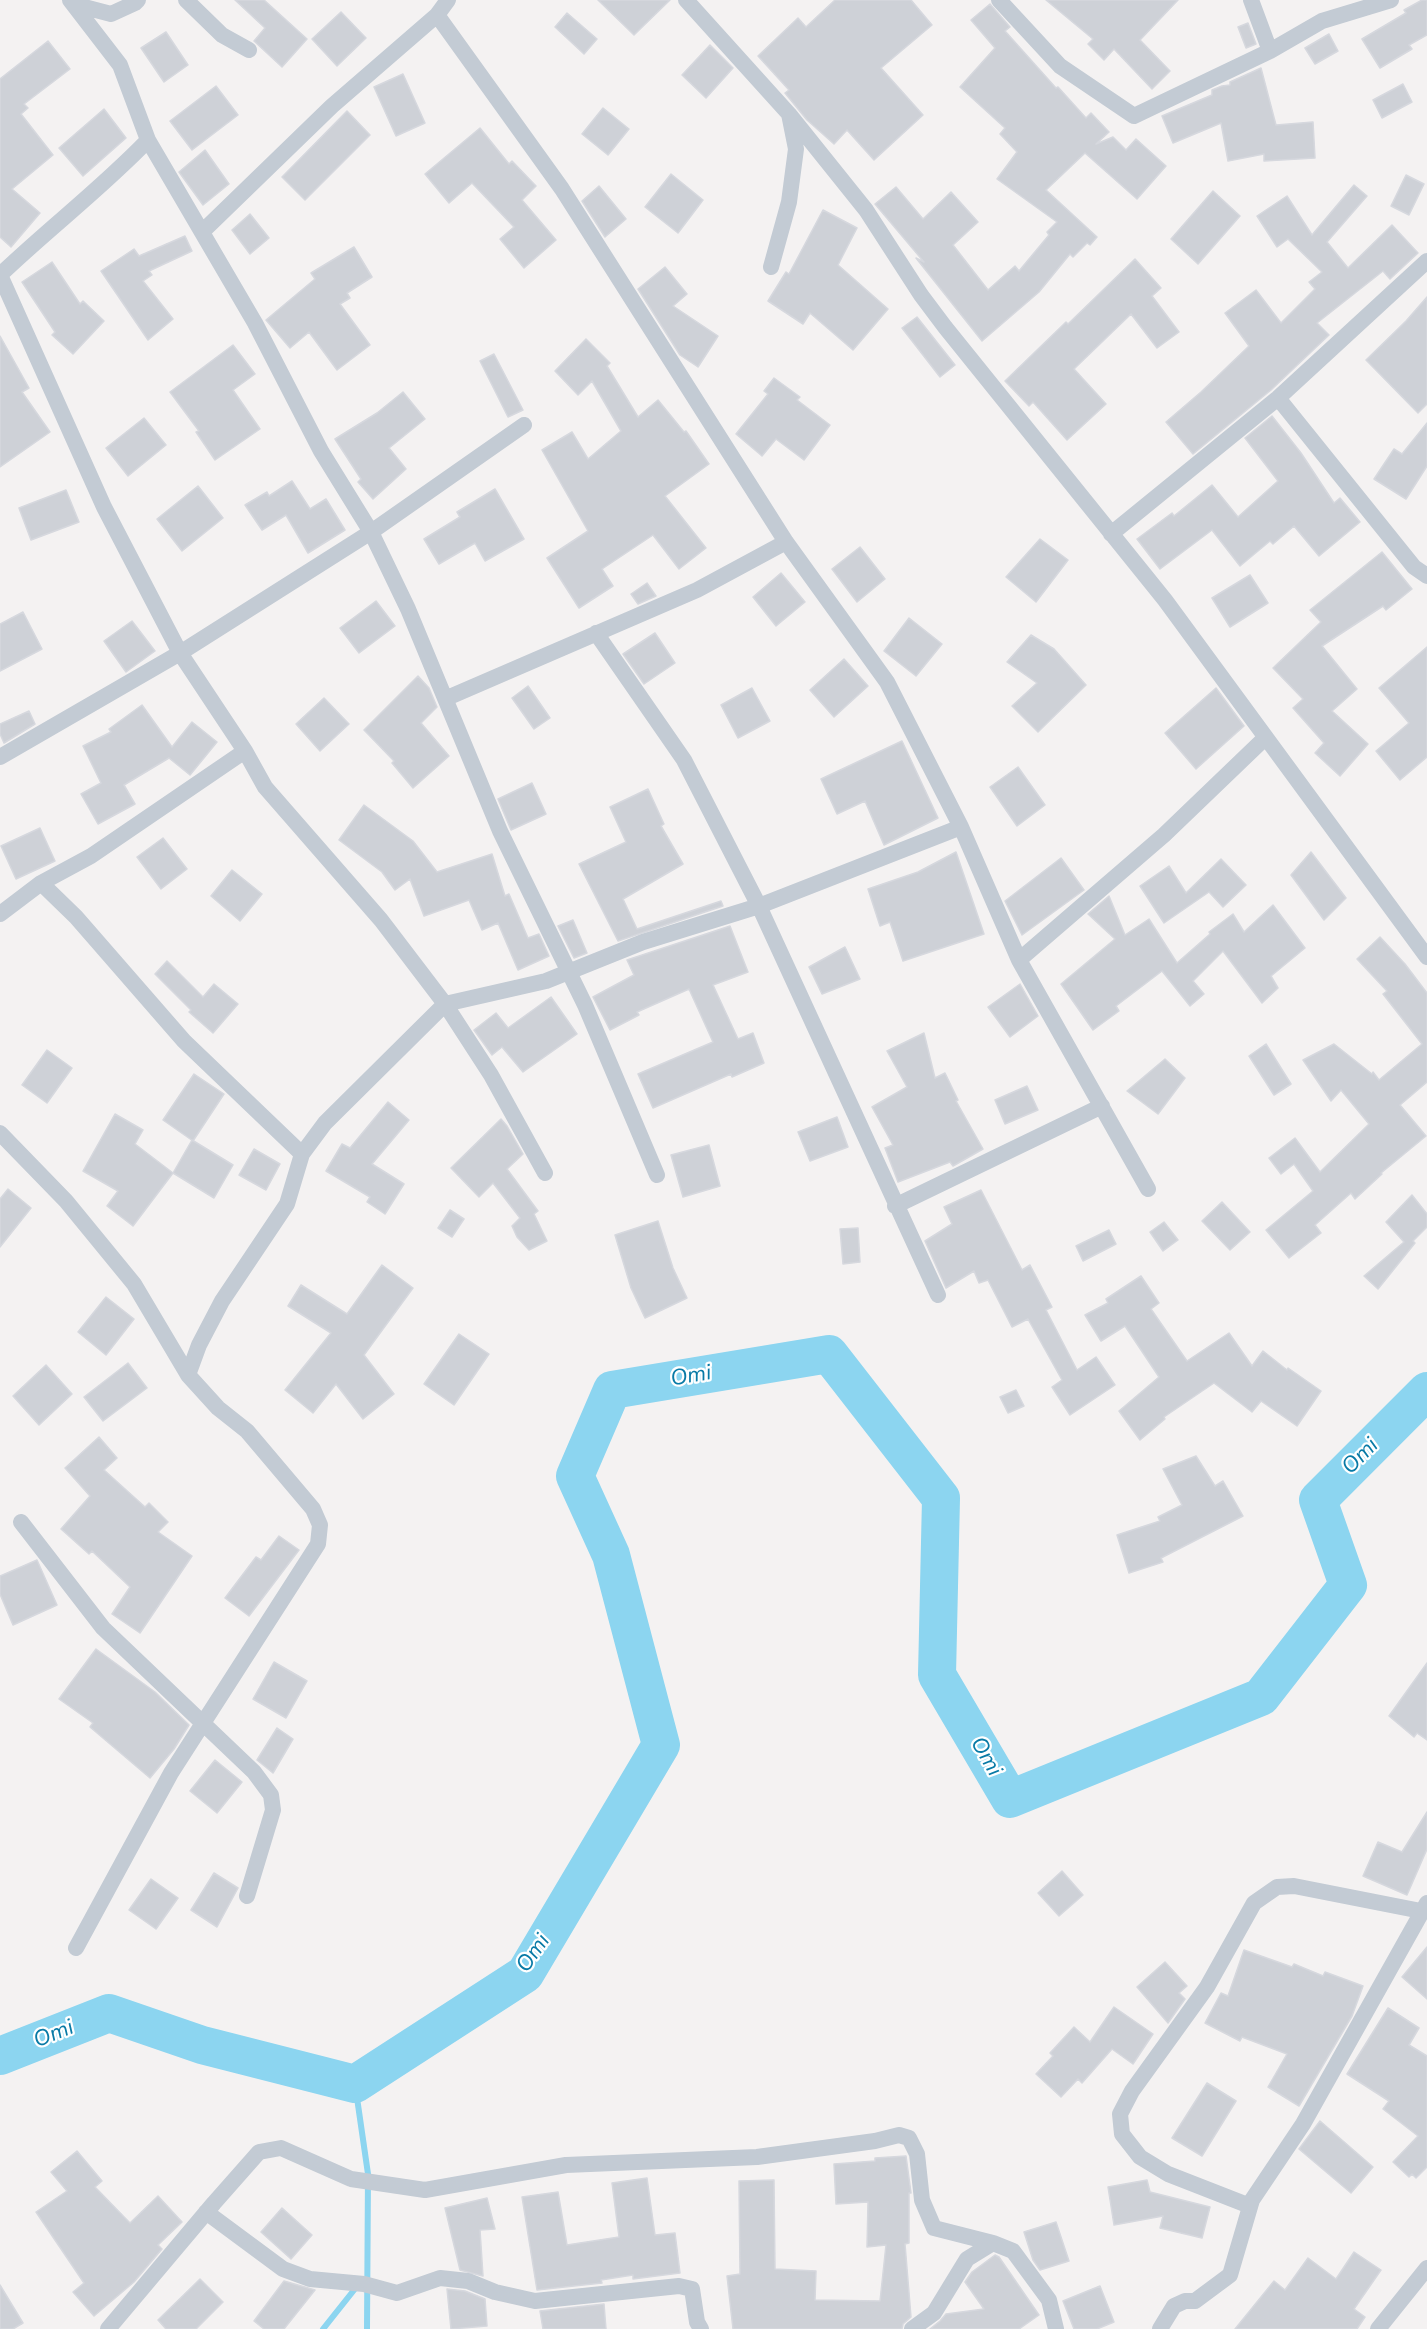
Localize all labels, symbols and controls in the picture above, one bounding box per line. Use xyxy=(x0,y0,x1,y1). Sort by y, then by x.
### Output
water label: Omi xyxy=(669,1361,713,1393)
water label: Omi xyxy=(1337,1433,1385,1481)
water label: Omi xyxy=(963,1733,1007,1781)
water label: Omi xyxy=(511,1930,557,1978)
water label: Omi xyxy=(30,2015,78,2055)

